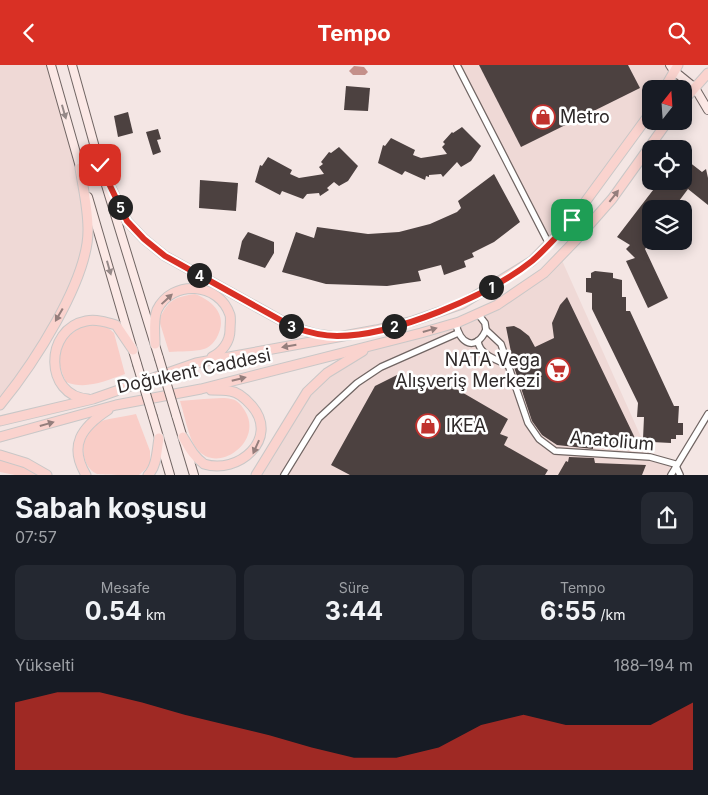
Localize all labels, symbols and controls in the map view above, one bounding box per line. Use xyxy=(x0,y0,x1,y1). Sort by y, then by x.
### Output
icon: back xyxy=(15,19,43,47)
icon: search xyxy=(665,19,693,47)
text: Tempo xyxy=(317,20,391,46)
north arrow xyxy=(642,80,692,130)
map controls xyxy=(642,80,692,250)
one-way arrow xyxy=(60,104,68,119)
shop icon: Metro xyxy=(530,104,556,130)
place label: Metro xyxy=(560,106,610,127)
button: locate xyxy=(642,140,692,190)
pin xyxy=(79,144,121,186)
icon: check xyxy=(86,151,114,179)
one-way arrow xyxy=(609,189,619,203)
pin: 5 xyxy=(108,195,132,219)
text: 5 xyxy=(116,199,125,216)
pin xyxy=(551,199,593,241)
button: layers xyxy=(642,200,692,250)
icon: arrive xyxy=(558,206,586,234)
one-way arrow xyxy=(105,260,113,276)
pin: 4 xyxy=(186,263,212,287)
text: 4 xyxy=(195,267,204,284)
pin: 1 xyxy=(478,275,504,299)
text: 1 xyxy=(488,279,495,296)
one-way arrow xyxy=(160,293,172,305)
one-way arrow xyxy=(54,308,63,321)
pin: 3 xyxy=(278,313,304,339)
pin: 2 xyxy=(382,313,406,339)
text: 3 xyxy=(287,318,296,335)
text: 2 xyxy=(390,318,399,335)
one-way arrow xyxy=(423,326,438,334)
one-way arrow xyxy=(281,343,297,351)
street label: Doğukent Caddesi xyxy=(115,344,273,397)
place label: NATA Vega Alışveriş Merkezi xyxy=(395,349,540,391)
supermarket icon: NATA Vega Alışveriş Merkezi xyxy=(545,357,571,383)
one-way arrow xyxy=(232,375,247,383)
shop icon: IKEA xyxy=(415,413,441,439)
place label: IKEA xyxy=(446,415,486,436)
one-way arrow xyxy=(39,420,54,428)
street label: Anatolium xyxy=(569,426,655,455)
one-way arrow xyxy=(251,440,259,454)
text: Sabah koşusu xyxy=(15,491,207,525)
button: share xyxy=(641,492,693,544)
text: 07:57 xyxy=(15,527,57,547)
text: Mesafe xyxy=(101,579,150,596)
text: Süre xyxy=(339,579,369,596)
text: Tempo xyxy=(560,579,605,596)
text: 0.54 xyxy=(85,596,142,626)
text: 3:44 xyxy=(325,596,383,626)
text: 6:55 xyxy=(540,596,596,626)
text: km xyxy=(142,606,166,623)
text: /km xyxy=(596,606,625,623)
text: Yükselti xyxy=(15,655,74,675)
text: 188–194 m xyxy=(613,655,693,675)

